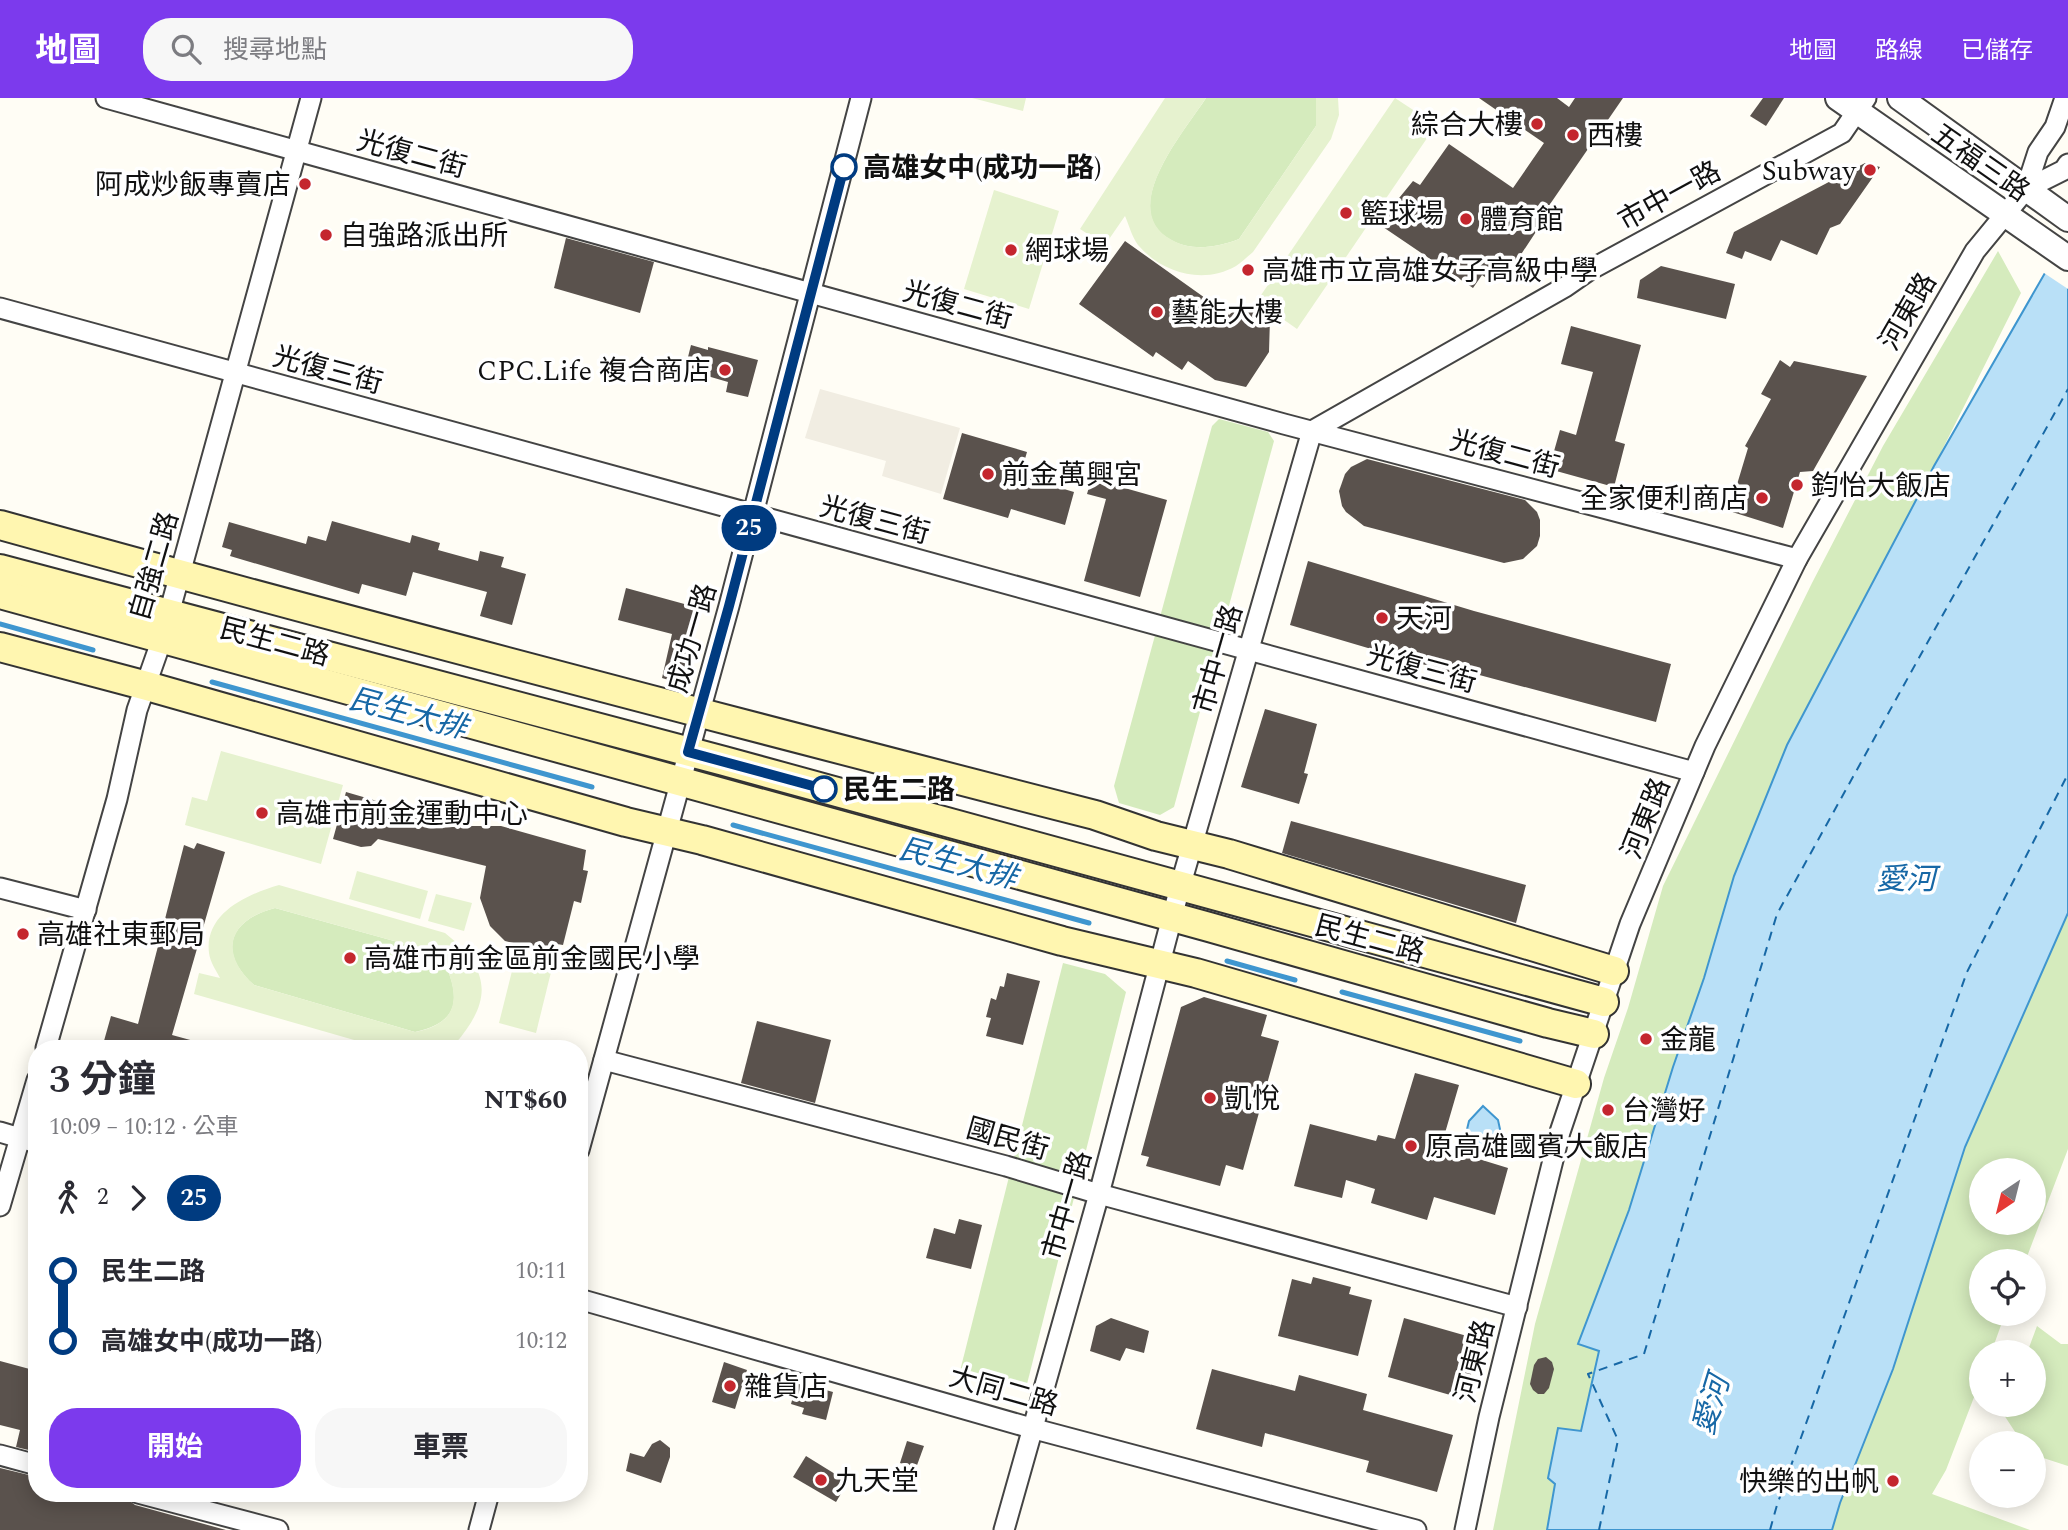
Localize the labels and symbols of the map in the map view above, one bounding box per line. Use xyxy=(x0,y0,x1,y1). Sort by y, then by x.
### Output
place label: 綜合大樓 xyxy=(1411,104,1523,147)
street label: 五福三路 xyxy=(1922,113,2038,213)
place label: 西樓 xyxy=(1587,115,1643,158)
marker: 綜合大樓 xyxy=(1529,116,1545,132)
street label: 光復二街 xyxy=(352,119,471,190)
marker: 西樓 xyxy=(1565,127,1581,143)
place label: 高雄女中(成功一路) xyxy=(863,147,1102,190)
street label: 市中一路 xyxy=(1610,150,1729,242)
place label: Subway xyxy=(1762,150,1858,193)
marker: 高雄女中(成功一路) xyxy=(831,154,857,180)
marker: Subway xyxy=(1862,162,1878,178)
place label: 阿成炒飯專賣店 xyxy=(95,164,291,207)
marker: 阿成炒飯專賣店 xyxy=(297,176,313,192)
place label: 籃球場 xyxy=(1360,193,1444,236)
place label: 體育館 xyxy=(1480,199,1564,242)
marker: 籃球場 xyxy=(1338,205,1354,221)
marker: 體育館 xyxy=(1458,211,1474,227)
place label: 自強路派出所 xyxy=(340,215,508,258)
marker: 自強路派出所 xyxy=(318,227,334,243)
place label: 網球場 xyxy=(1025,230,1109,273)
marker: 網球場 xyxy=(1003,242,1019,258)
place label: 高雄市立高雄女子高級中學 xyxy=(1262,250,1598,293)
marker: 高雄市立高雄女子高級中學 xyxy=(1240,262,1256,278)
street label: 河東路 xyxy=(1869,265,1948,359)
street label: 光復二街 xyxy=(898,270,1017,341)
place label: 藝能大樓 xyxy=(1171,292,1283,335)
marker: 藝能大樓 xyxy=(1149,304,1165,320)
street label: 光復三街 xyxy=(268,335,387,406)
place label: CPC.Life 複合商店 xyxy=(477,350,711,393)
marker: CPC.Life 複合商店 xyxy=(717,362,733,378)
street label: 光復二街 xyxy=(1445,419,1564,490)
place label: 前金萬興宮 xyxy=(1002,454,1142,497)
place label: 鈞怡大飯店 xyxy=(1811,465,1951,508)
marker: 前金萬興宮 xyxy=(980,466,996,482)
marker: 鈞怡大飯店 xyxy=(1789,477,1805,493)
place label: 全家便利商店 xyxy=(1580,478,1748,521)
street label: 光復三街 xyxy=(815,485,934,556)
marker: 全家便利商店 xyxy=(1754,490,1770,506)
line badge: 25 xyxy=(718,505,780,551)
street label: 自強二路 xyxy=(118,507,191,626)
street label: 成功一路 xyxy=(656,579,729,698)
place label: 天河 xyxy=(1396,598,1452,641)
street label: 市中一路 xyxy=(1182,600,1255,719)
street label: 民生二路 xyxy=(215,607,334,678)
marker: 天河 xyxy=(1374,610,1390,626)
street label: 光復三街 xyxy=(1362,634,1481,705)
water label: 民生大排 xyxy=(344,676,476,753)
place label: 民生二路 xyxy=(843,769,955,812)
street label: 河東路 xyxy=(1611,772,1682,866)
marker: 民生二路 xyxy=(811,776,837,802)
place label: 高雄市前金運動中心 xyxy=(276,793,528,836)
marker: 高雄市前金運動中心 xyxy=(254,805,270,821)
water label: 民生大排 xyxy=(894,826,1026,903)
water label: 愛河 xyxy=(1876,857,1941,903)
street label: 民生二路 xyxy=(1310,904,1429,975)
place label: 高雄社東郵局 xyxy=(37,914,205,957)
marker: 高雄社東郵局 xyxy=(15,926,31,942)
place label: 高雄市前金區前金國民小學 xyxy=(364,938,700,981)
marker: 高雄市前金區前金國民小學 xyxy=(342,950,358,966)
place label: 金龍 xyxy=(1660,1019,1716,1062)
marker: 金龍 xyxy=(1638,1031,1654,1047)
place label: 凱悅 xyxy=(1224,1078,1280,1121)
marker: 凱悅 xyxy=(1202,1090,1218,1106)
place label: 台灣好 xyxy=(1622,1090,1706,1133)
marker: 台灣好 xyxy=(1600,1102,1616,1118)
street label: 國民街 xyxy=(961,1107,1054,1172)
place label: 原高雄國賓大飯店 xyxy=(1425,1126,1649,1169)
marker: 原高雄國賓大飯店 xyxy=(1403,1138,1419,1154)
street label: 市中一路 xyxy=(1031,1146,1104,1265)
north arrow xyxy=(1969,1158,2046,1236)
street label: 河東路 xyxy=(1444,1315,1506,1407)
street label: 大同二路 xyxy=(944,1355,1063,1428)
water label: 愛河 xyxy=(1681,1365,1744,1441)
place label: 雜貨店 xyxy=(744,1366,828,1409)
marker: 雜貨店 xyxy=(722,1378,738,1394)
place label: 九天堂 xyxy=(835,1460,919,1503)
place label: 快樂的出帆 xyxy=(1739,1461,1879,1504)
marker: 九天堂 xyxy=(813,1472,829,1488)
marker: 快樂的出帆 xyxy=(1885,1473,1901,1489)

